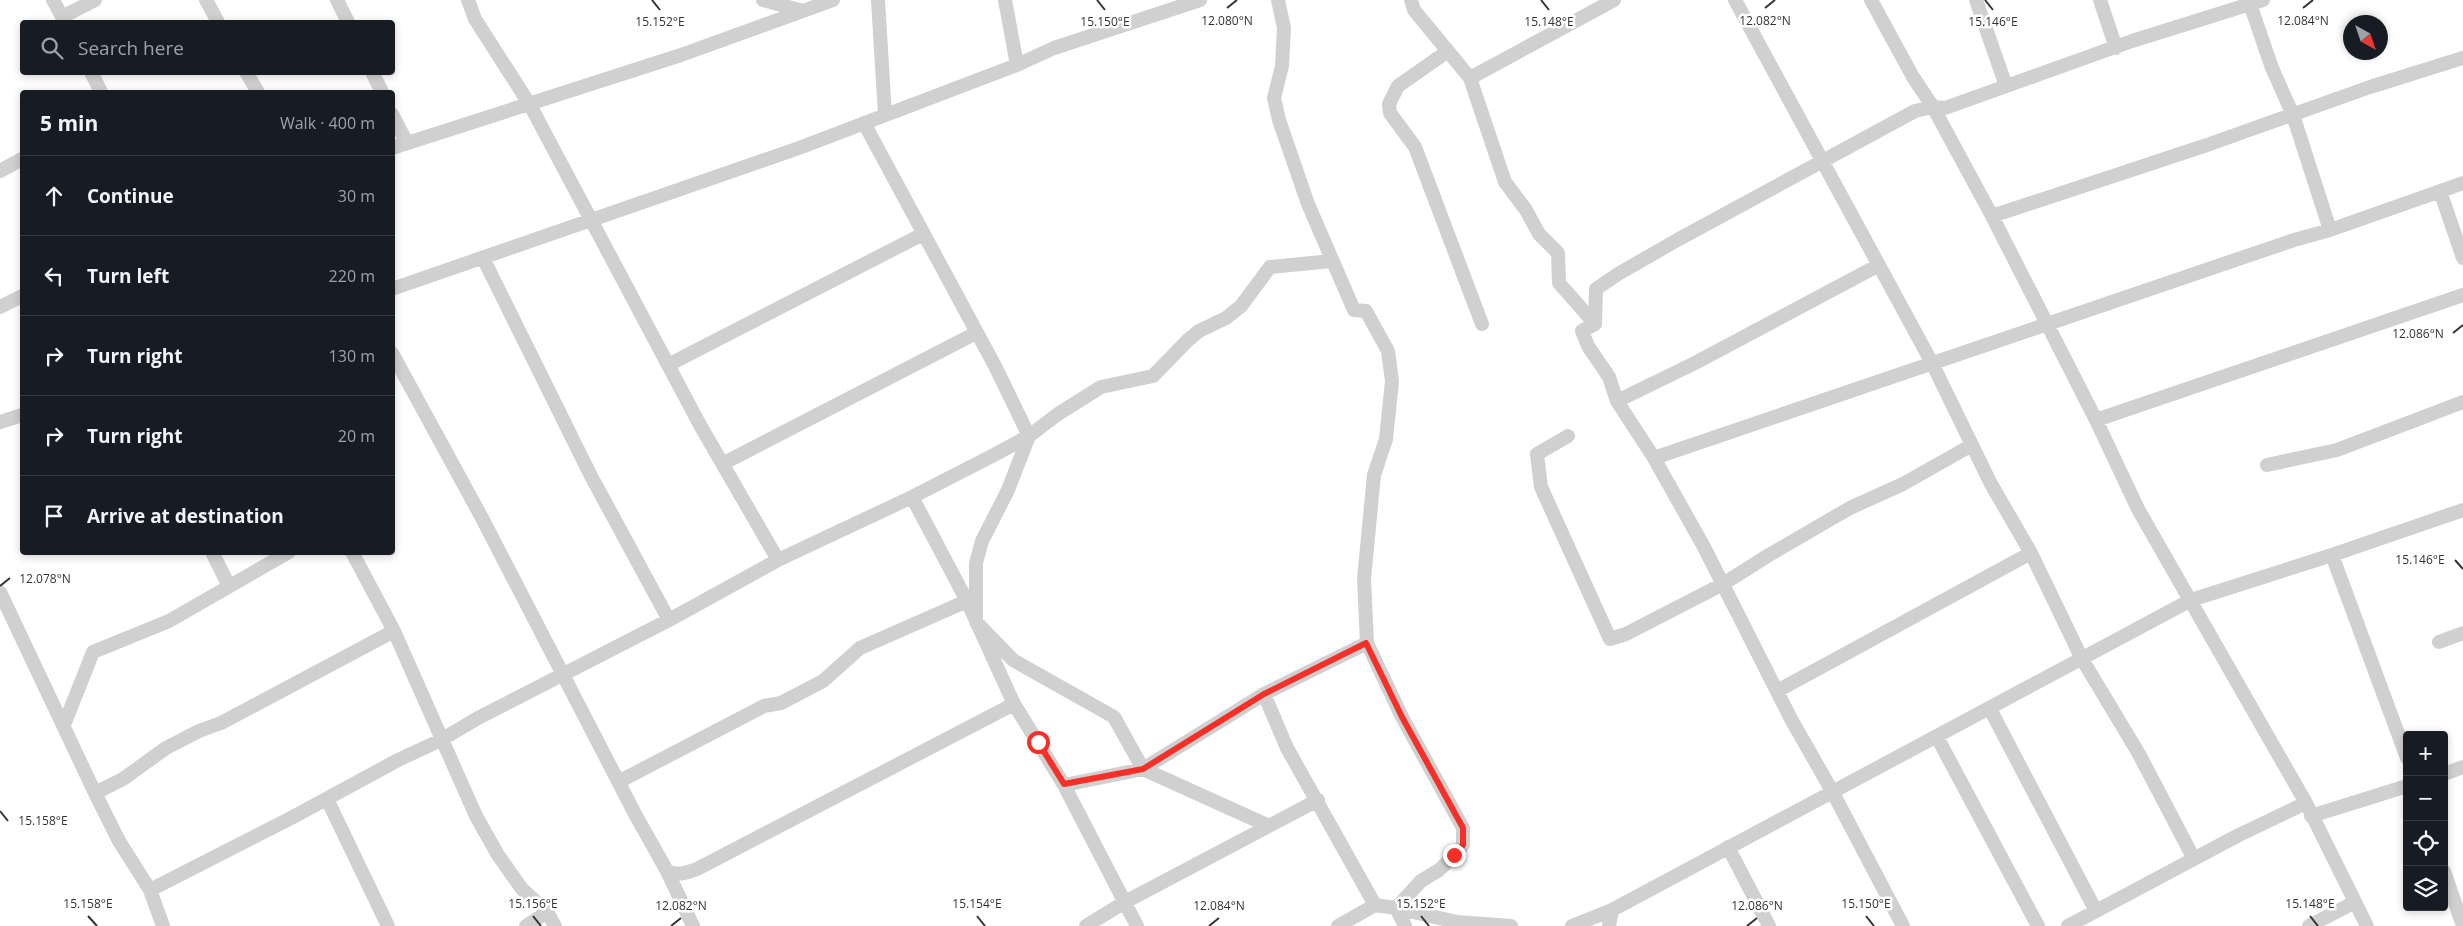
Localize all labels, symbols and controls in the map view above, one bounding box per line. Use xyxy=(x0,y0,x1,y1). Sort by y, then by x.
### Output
text: 12.080°N xyxy=(1201,12,1253,29)
text: 12.082°N xyxy=(1739,12,1791,29)
text: 12.084°N xyxy=(2277,12,2329,29)
text: 15.152°E xyxy=(635,13,685,30)
text: 15.150°E xyxy=(1080,13,1130,30)
text: 15.148°E xyxy=(1524,13,1574,30)
text: 15.146°E xyxy=(1968,13,2018,30)
north arrow xyxy=(2343,15,2388,60)
search box xyxy=(20,20,395,75)
icon: search xyxy=(38,34,66,62)
text: Search here xyxy=(78,35,184,61)
text: 5 min xyxy=(40,109,98,137)
text: Walk · 400 m xyxy=(280,112,375,134)
icon: ahead xyxy=(40,182,68,210)
text: Continue xyxy=(87,183,174,209)
text: 30 m xyxy=(338,185,375,207)
icon: left xyxy=(40,262,68,290)
text: Turn left xyxy=(87,263,169,289)
text: 220 m xyxy=(329,265,375,287)
text: 12.086°N xyxy=(2392,325,2444,342)
icon: right xyxy=(40,342,68,370)
text: Turn right xyxy=(87,343,182,369)
text: 130 m xyxy=(329,345,375,367)
icon: right xyxy=(40,422,68,450)
text: Turn right xyxy=(87,423,182,449)
text: 20 m xyxy=(338,425,375,447)
icon: arrive xyxy=(40,502,68,530)
text: Arrive at destination xyxy=(87,503,284,529)
text: 15.146°E xyxy=(2395,551,2445,568)
text: 12.078°N xyxy=(19,570,71,587)
route start xyxy=(1027,731,1050,754)
map controls xyxy=(2403,731,2448,911)
button: + xyxy=(2403,731,2448,776)
button: − xyxy=(2403,776,2448,821)
text: 15.158°E xyxy=(18,812,68,829)
button: locate xyxy=(2403,821,2448,866)
route end xyxy=(1443,844,1466,867)
button: layers xyxy=(2403,866,2448,911)
text: 15.158°E xyxy=(63,895,113,912)
text: 15.156°E xyxy=(508,895,558,912)
text: 15.154°E xyxy=(952,895,1002,912)
text: 15.152°E xyxy=(1396,895,1446,912)
text: 15.150°E xyxy=(1841,895,1891,912)
text: 15.148°E xyxy=(2285,895,2335,912)
text: 12.082°N xyxy=(655,897,707,914)
text: 12.084°N xyxy=(1193,897,1245,914)
text: 12.086°N xyxy=(1731,897,1783,914)

